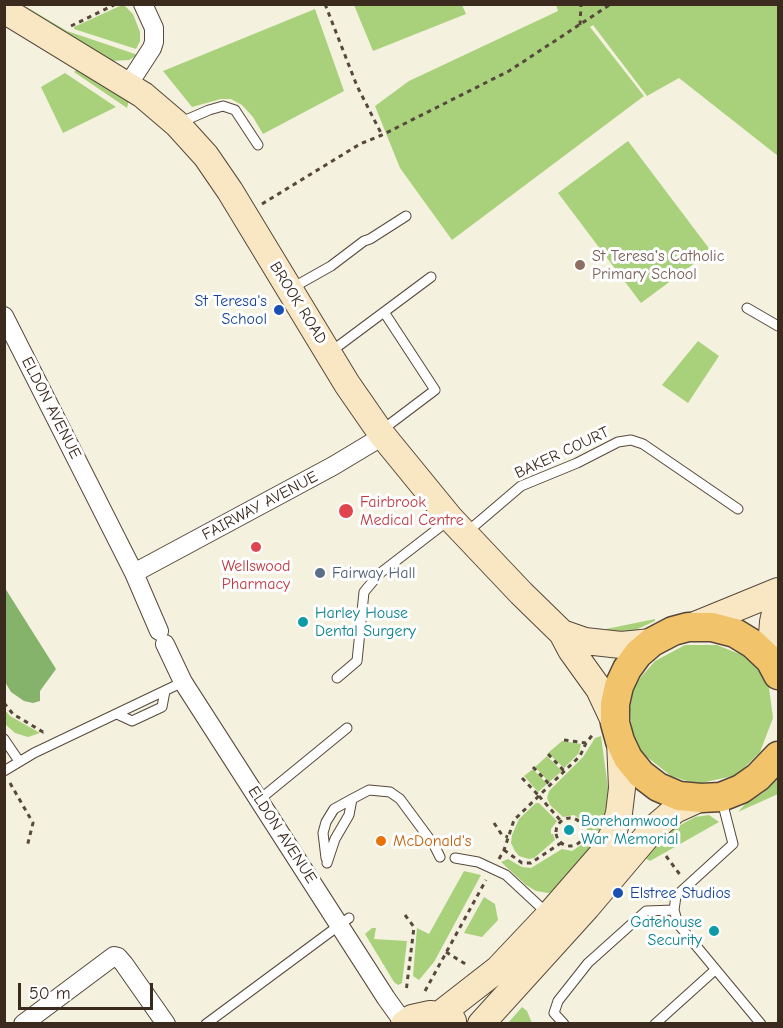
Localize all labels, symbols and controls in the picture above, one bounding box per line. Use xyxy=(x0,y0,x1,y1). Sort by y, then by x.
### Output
place label: St Teresa's Catholic Primary School xyxy=(592,246,724,284)
street label: BROOK ROAD xyxy=(265,258,331,348)
marker: St Teresa's Catholic Primary School xyxy=(573,258,587,272)
place label: St Teresa's School xyxy=(194,291,267,329)
marker: St Teresa's School xyxy=(272,303,286,317)
street label: ELDON AVENUE xyxy=(17,354,85,462)
street label: BAKER COURT xyxy=(512,423,612,483)
street label: FAIRWAY AVENUE xyxy=(199,467,321,545)
place label: Fairbrook Medical Centre xyxy=(360,492,464,530)
marker: Fairbrook Medical Centre xyxy=(337,502,355,520)
marker: Wellswood Pharmacy xyxy=(249,540,263,554)
place label: Wellswood Pharmacy xyxy=(221,556,291,594)
place label: Fairway Hall xyxy=(332,563,415,583)
marker: Fairway Hall xyxy=(313,566,327,580)
place label: Harley House Dental Surgery xyxy=(315,603,416,641)
marker: Harley House Dental Surgery xyxy=(296,615,310,629)
street label: ELDON AVENUE xyxy=(243,783,321,887)
place label: Borehamwood War Memorial xyxy=(581,811,679,849)
marker: Borehamwood War Memorial xyxy=(562,823,576,837)
place label: McDonald's xyxy=(393,831,472,851)
marker: McDonald's xyxy=(374,834,388,848)
place label: Elstree Studios xyxy=(630,883,731,903)
marker: Elstree Studios xyxy=(611,886,625,900)
place label: Gatehouse Security xyxy=(630,912,702,950)
marker: Gatehouse Security xyxy=(707,924,721,938)
scale bar xyxy=(21,971,156,1009)
text: 50 m xyxy=(29,983,71,1004)

